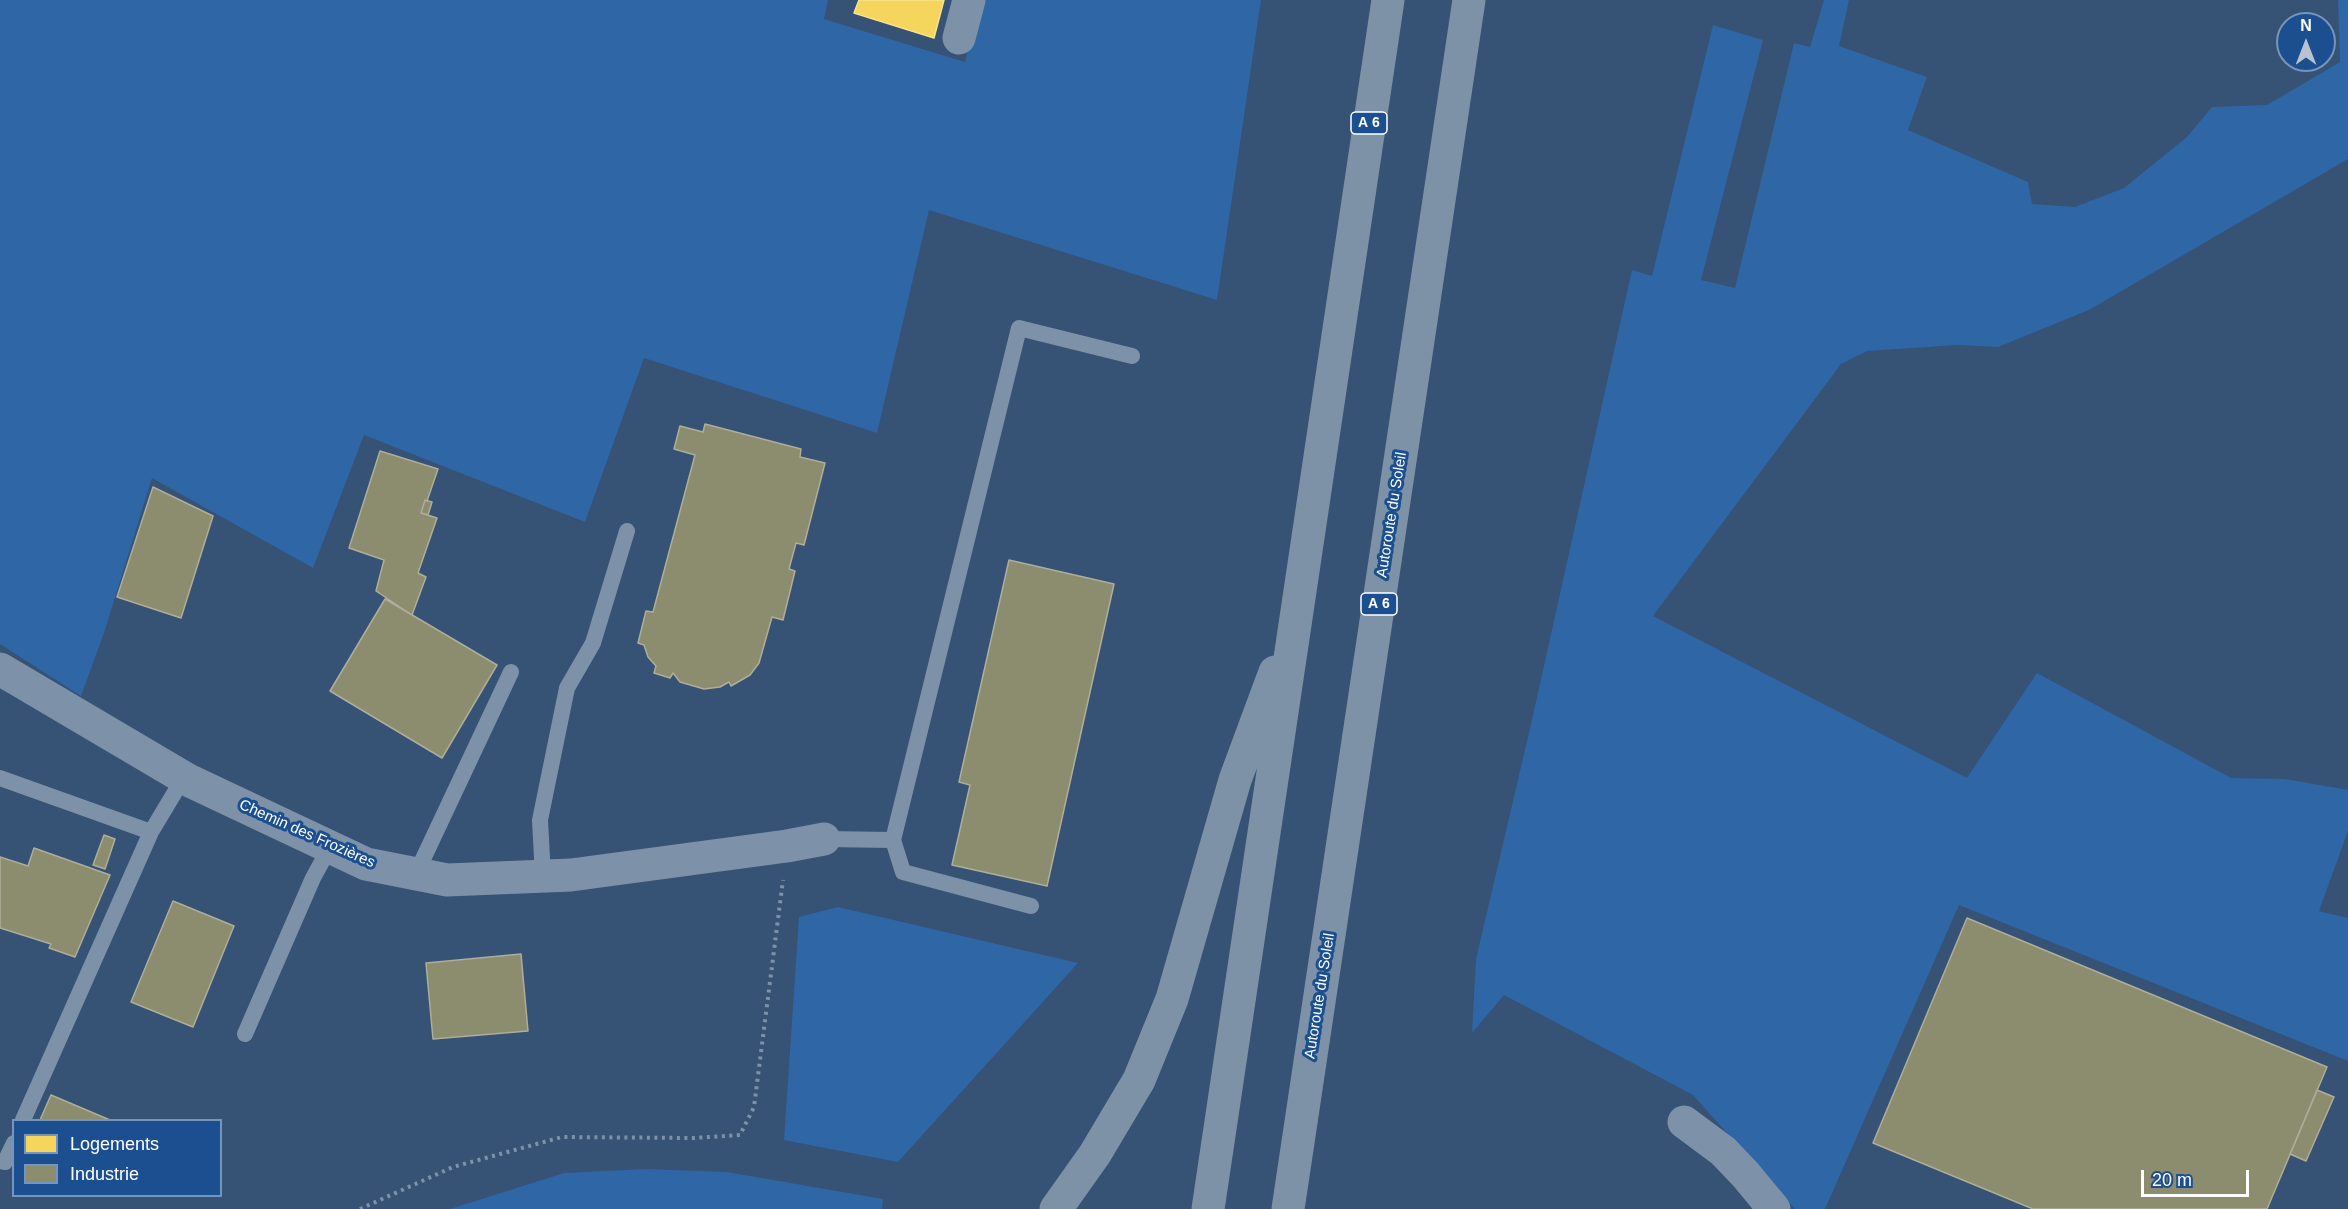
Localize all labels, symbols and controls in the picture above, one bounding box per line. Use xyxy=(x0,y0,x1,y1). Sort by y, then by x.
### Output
north arrow xyxy=(2276,12,2336,72)
text: N xyxy=(2300,17,2312,34)
road number: A 6 xyxy=(1351,112,1387,134)
street label: Autoroute du Soleil xyxy=(1373,451,1411,579)
road number: A 6 xyxy=(1361,593,1397,615)
street label: Chemin des Frozières xyxy=(236,796,378,872)
street label: Autoroute du Soleil xyxy=(1301,932,1339,1060)
legend xyxy=(12,1119,222,1197)
text: Logements xyxy=(70,1134,159,1154)
scale bar xyxy=(2144,1158,2252,1196)
text: Industrie xyxy=(70,1164,139,1184)
text: 20 m xyxy=(2152,1170,2192,1190)

